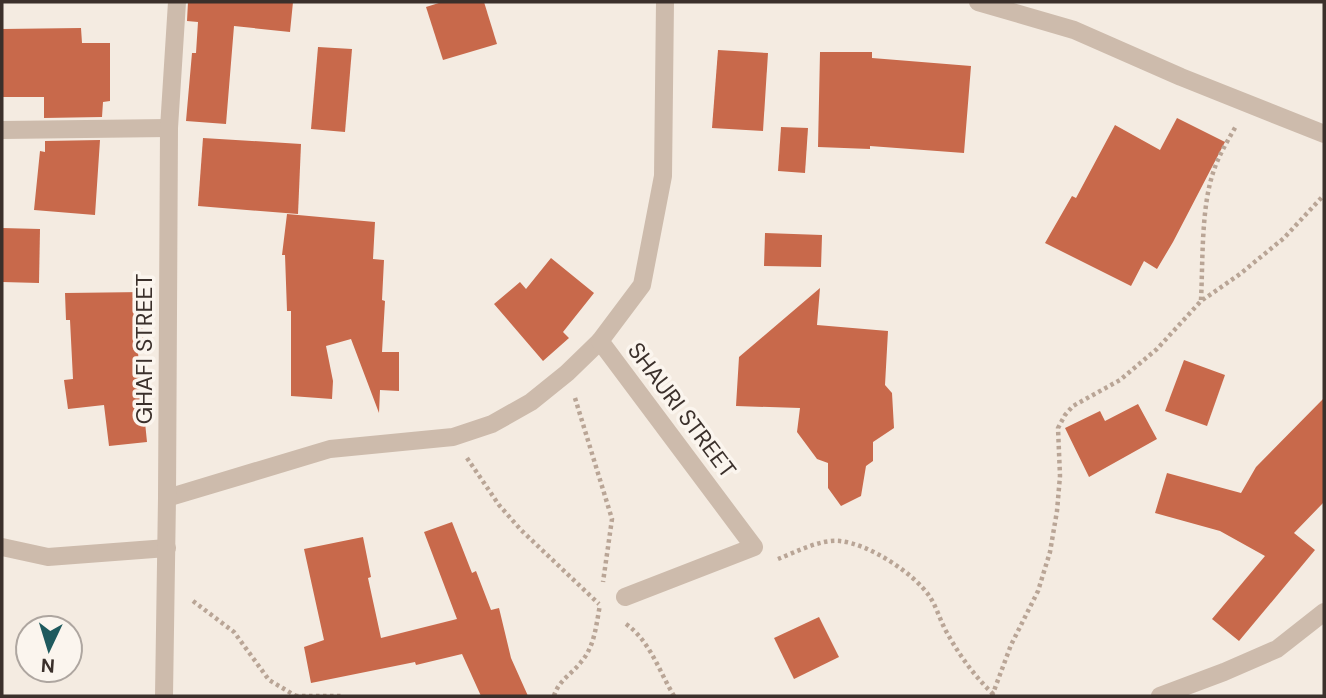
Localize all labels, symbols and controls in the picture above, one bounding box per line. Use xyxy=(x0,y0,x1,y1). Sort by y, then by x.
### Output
street label: GHAFI STREET xyxy=(129,274,159,424)
street label: SHAURI STREET xyxy=(621,336,743,484)
north arrow xyxy=(14,614,84,684)
text: N xyxy=(40,653,56,678)

